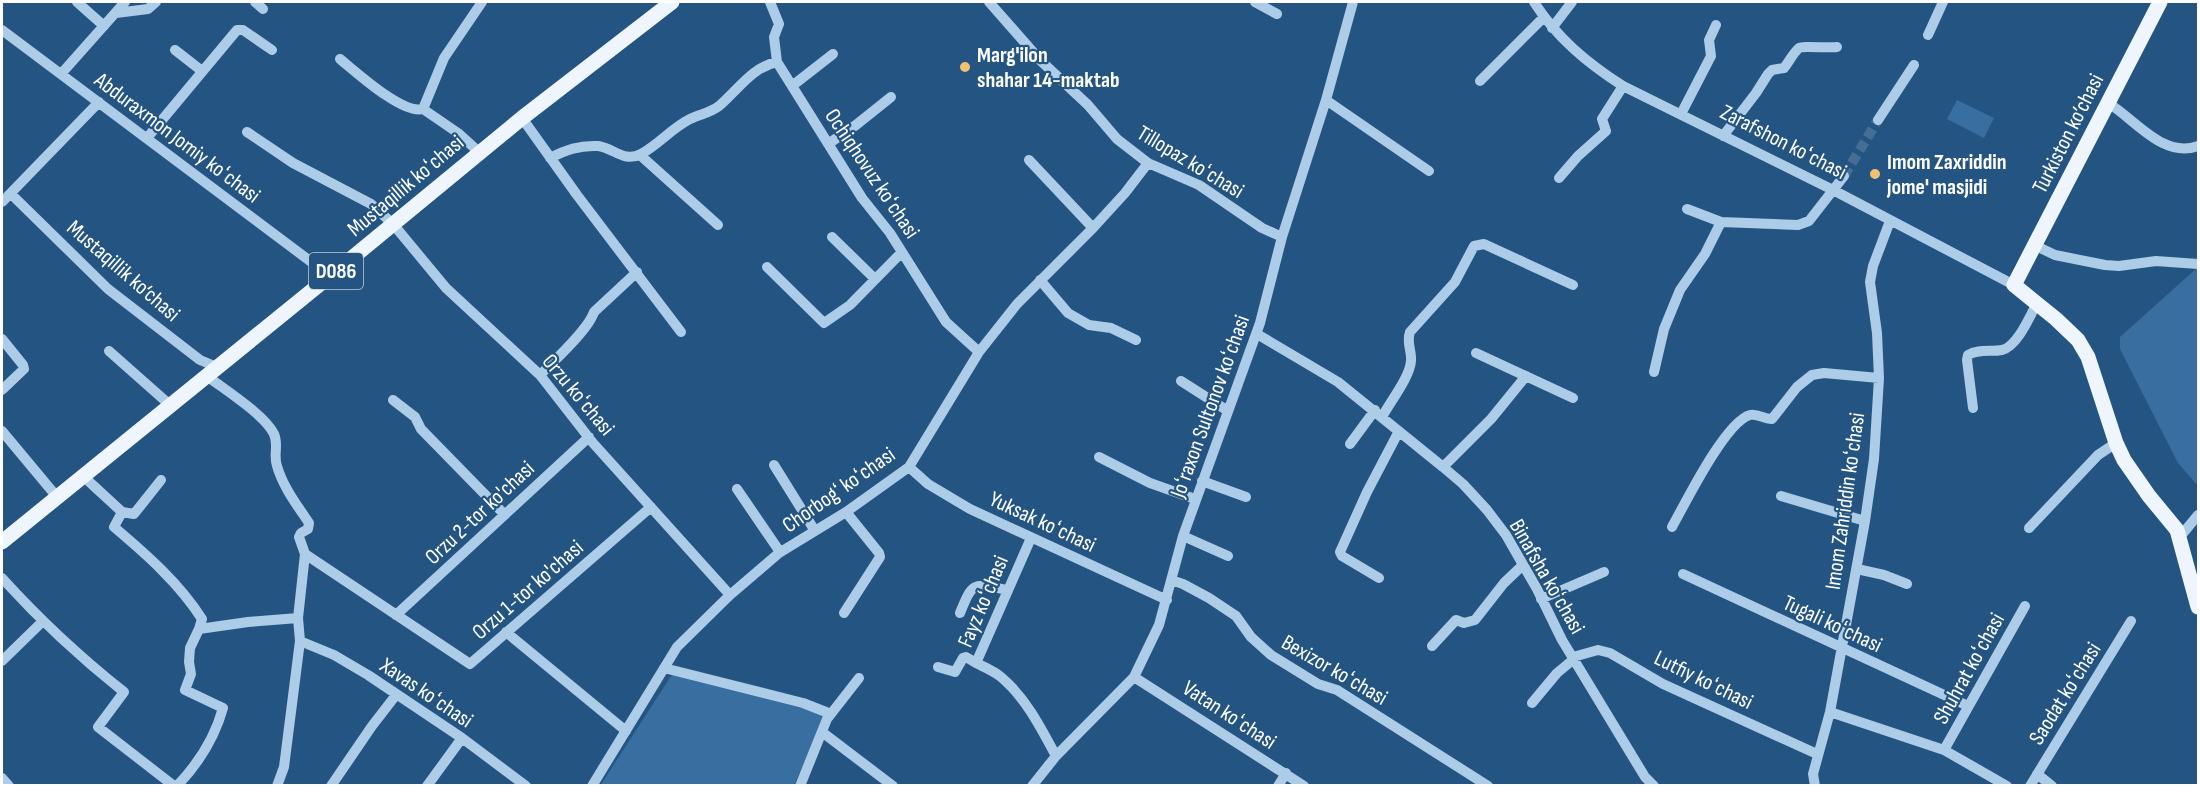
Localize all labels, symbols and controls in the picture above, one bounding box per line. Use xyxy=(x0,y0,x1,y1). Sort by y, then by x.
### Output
place label: Marg'ilon shahar 14-maktab xyxy=(977,42,1119,94)
marker: Marg'ilon shahar 14-maktab xyxy=(958,60,972,74)
street label: Abduraxmon Jomiy koʻchasi xyxy=(88,66,265,209)
street label: Turkiston ko’chasi xyxy=(2027,69,2110,198)
street label: Zarafshon koʻchasi xyxy=(1716,99,1851,186)
street label: Ochiqhovuz koʻchasi xyxy=(818,104,925,244)
street label: Tillopaz koʻchasi xyxy=(1132,120,1249,205)
street label: Mustaqillik koʻchasi xyxy=(342,130,470,243)
place label: Imom Zaxriddin jome' masjidi xyxy=(1886,149,2007,201)
marker: Imom Zaxriddin jome' masjidi xyxy=(1868,167,1882,181)
street label: Mustaqillik ko‘chasi xyxy=(61,215,185,328)
road number: D086 xyxy=(309,253,363,289)
street label: Joʻraxon Sultonov koʻchasi xyxy=(1164,312,1256,502)
street label: Orzu koʻchasi xyxy=(536,349,620,441)
street label: Imom Zahriddin koʻchasi xyxy=(1820,411,1871,592)
street label: Chorbogʻ koʻchasi xyxy=(777,441,901,539)
street label: Orzu 2-tor ko'chasi xyxy=(420,456,540,571)
street label: Yuksak koʻchasi xyxy=(985,486,1100,559)
street label: Binafsha koʻchasi xyxy=(1503,515,1590,639)
street label: Orzu 1-tor ko'chasi xyxy=(467,535,589,646)
street label: Fayz koʻchasi xyxy=(952,552,1015,652)
street label: Tugali koʻchasi xyxy=(1778,590,1886,659)
street label: Shuhrat koʻchasi xyxy=(1928,608,2011,729)
street label: Bexizor koʻchasi xyxy=(1276,629,1392,712)
street label: Saodat koʻchasi xyxy=(2023,638,2107,750)
street label: Lutfiy koʻchasi xyxy=(1650,645,1757,716)
street label: Xavas koʻchasi xyxy=(374,652,478,734)
street label: Vatan koʻchasi xyxy=(1177,675,1281,756)

